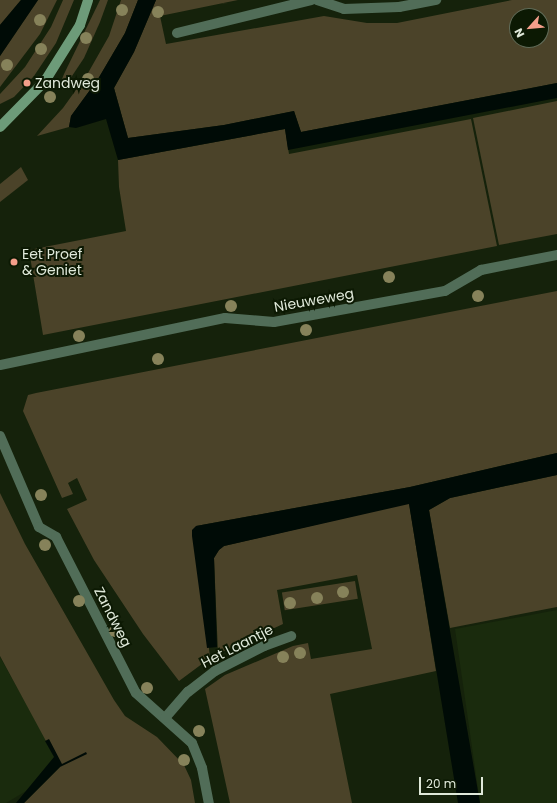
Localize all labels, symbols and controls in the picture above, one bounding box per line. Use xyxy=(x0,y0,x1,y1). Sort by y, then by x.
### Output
north arrow xyxy=(509,8,549,48)
text: N xyxy=(510,26,528,40)
place label: Zandweg xyxy=(35,75,100,91)
marker: Zandweg xyxy=(22,78,32,88)
place label: Eet Proef & Geniet xyxy=(22,246,82,278)
marker: Eet Proef & Geniet xyxy=(9,257,19,267)
street label: Nieuweweg xyxy=(273,285,355,315)
street label: Zandweg xyxy=(91,584,135,650)
street label: Het Laantje xyxy=(198,621,276,671)
scale bar xyxy=(421,769,485,795)
text: 20 m xyxy=(426,775,456,792)

